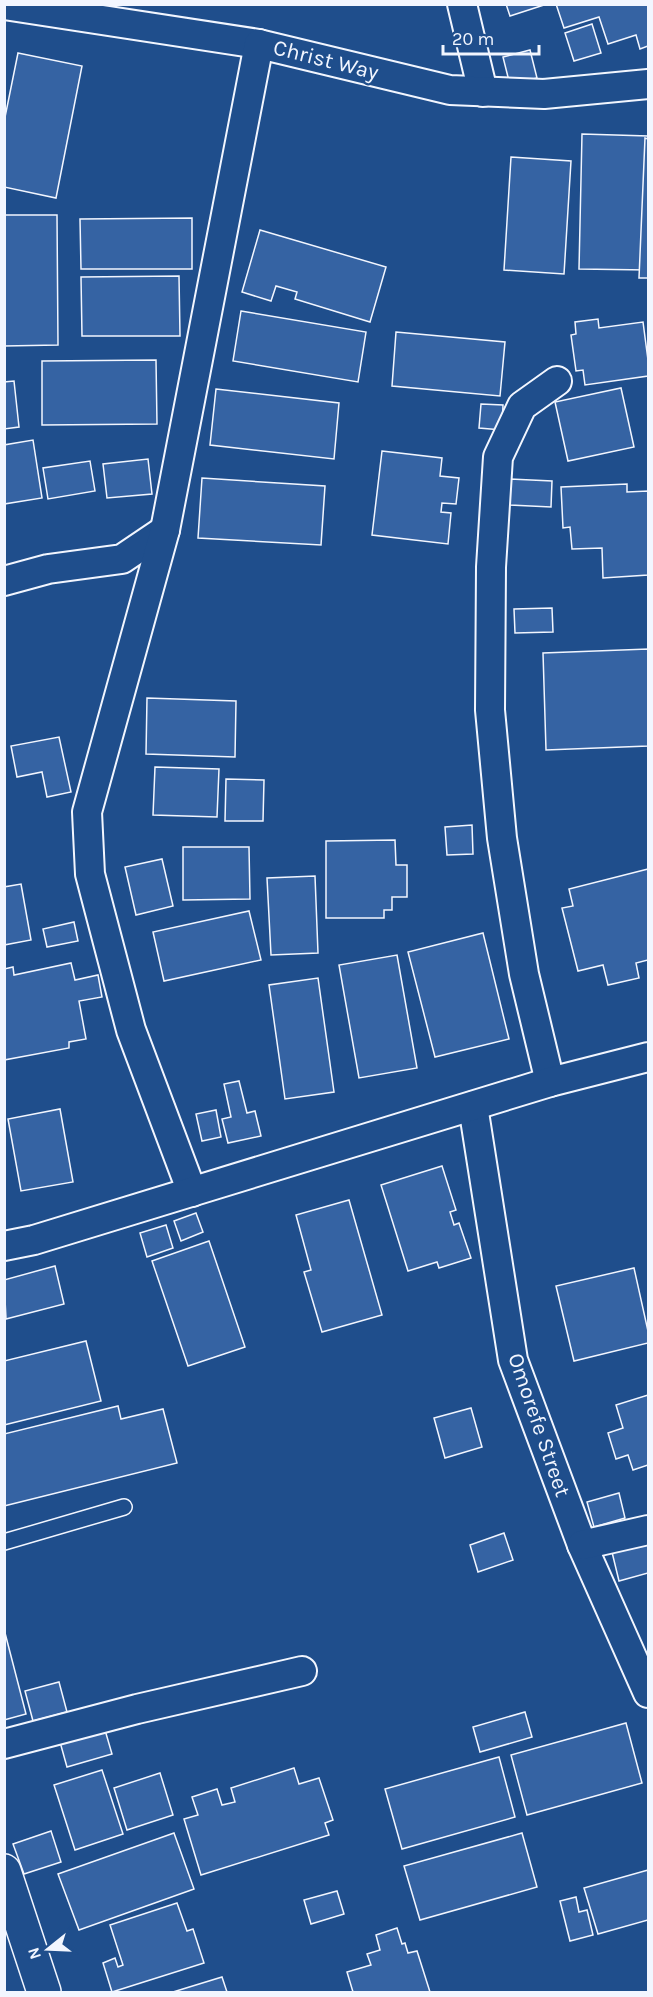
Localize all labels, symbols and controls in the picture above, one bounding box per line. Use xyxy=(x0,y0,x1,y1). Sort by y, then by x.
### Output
scale bar xyxy=(443,18,539,56)
text: 20 m xyxy=(452,28,494,50)
street label: Christ Way xyxy=(271,34,381,86)
street label: Omorefe Street xyxy=(502,1350,576,1500)
north arrow xyxy=(18,1919,78,1979)
text: N xyxy=(23,1945,45,1962)

